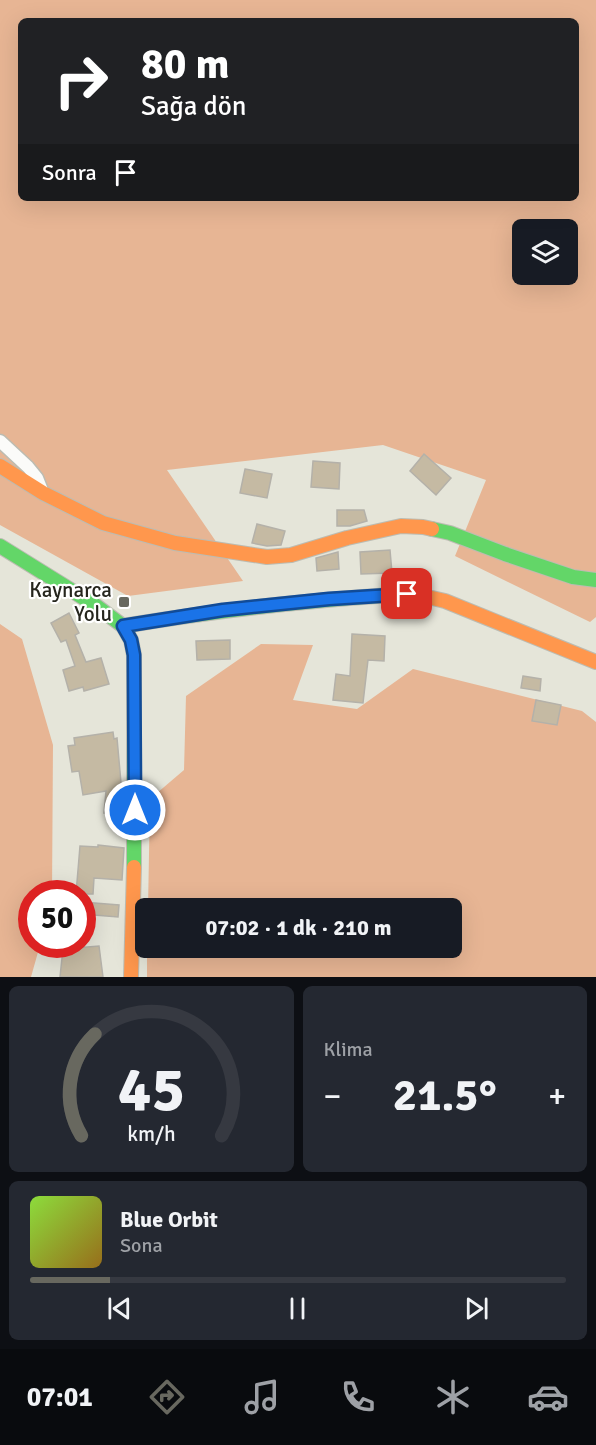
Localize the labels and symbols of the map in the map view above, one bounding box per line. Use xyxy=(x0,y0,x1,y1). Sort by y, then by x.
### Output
pin xyxy=(381,568,432,619)
place label: Kaynarca Yolu xyxy=(29,577,112,627)
marker: Kaynarca Yolu xyxy=(117,595,131,609)
position arrow xyxy=(103,778,167,842)
speed limit sign: 50 xyxy=(18,880,96,958)

